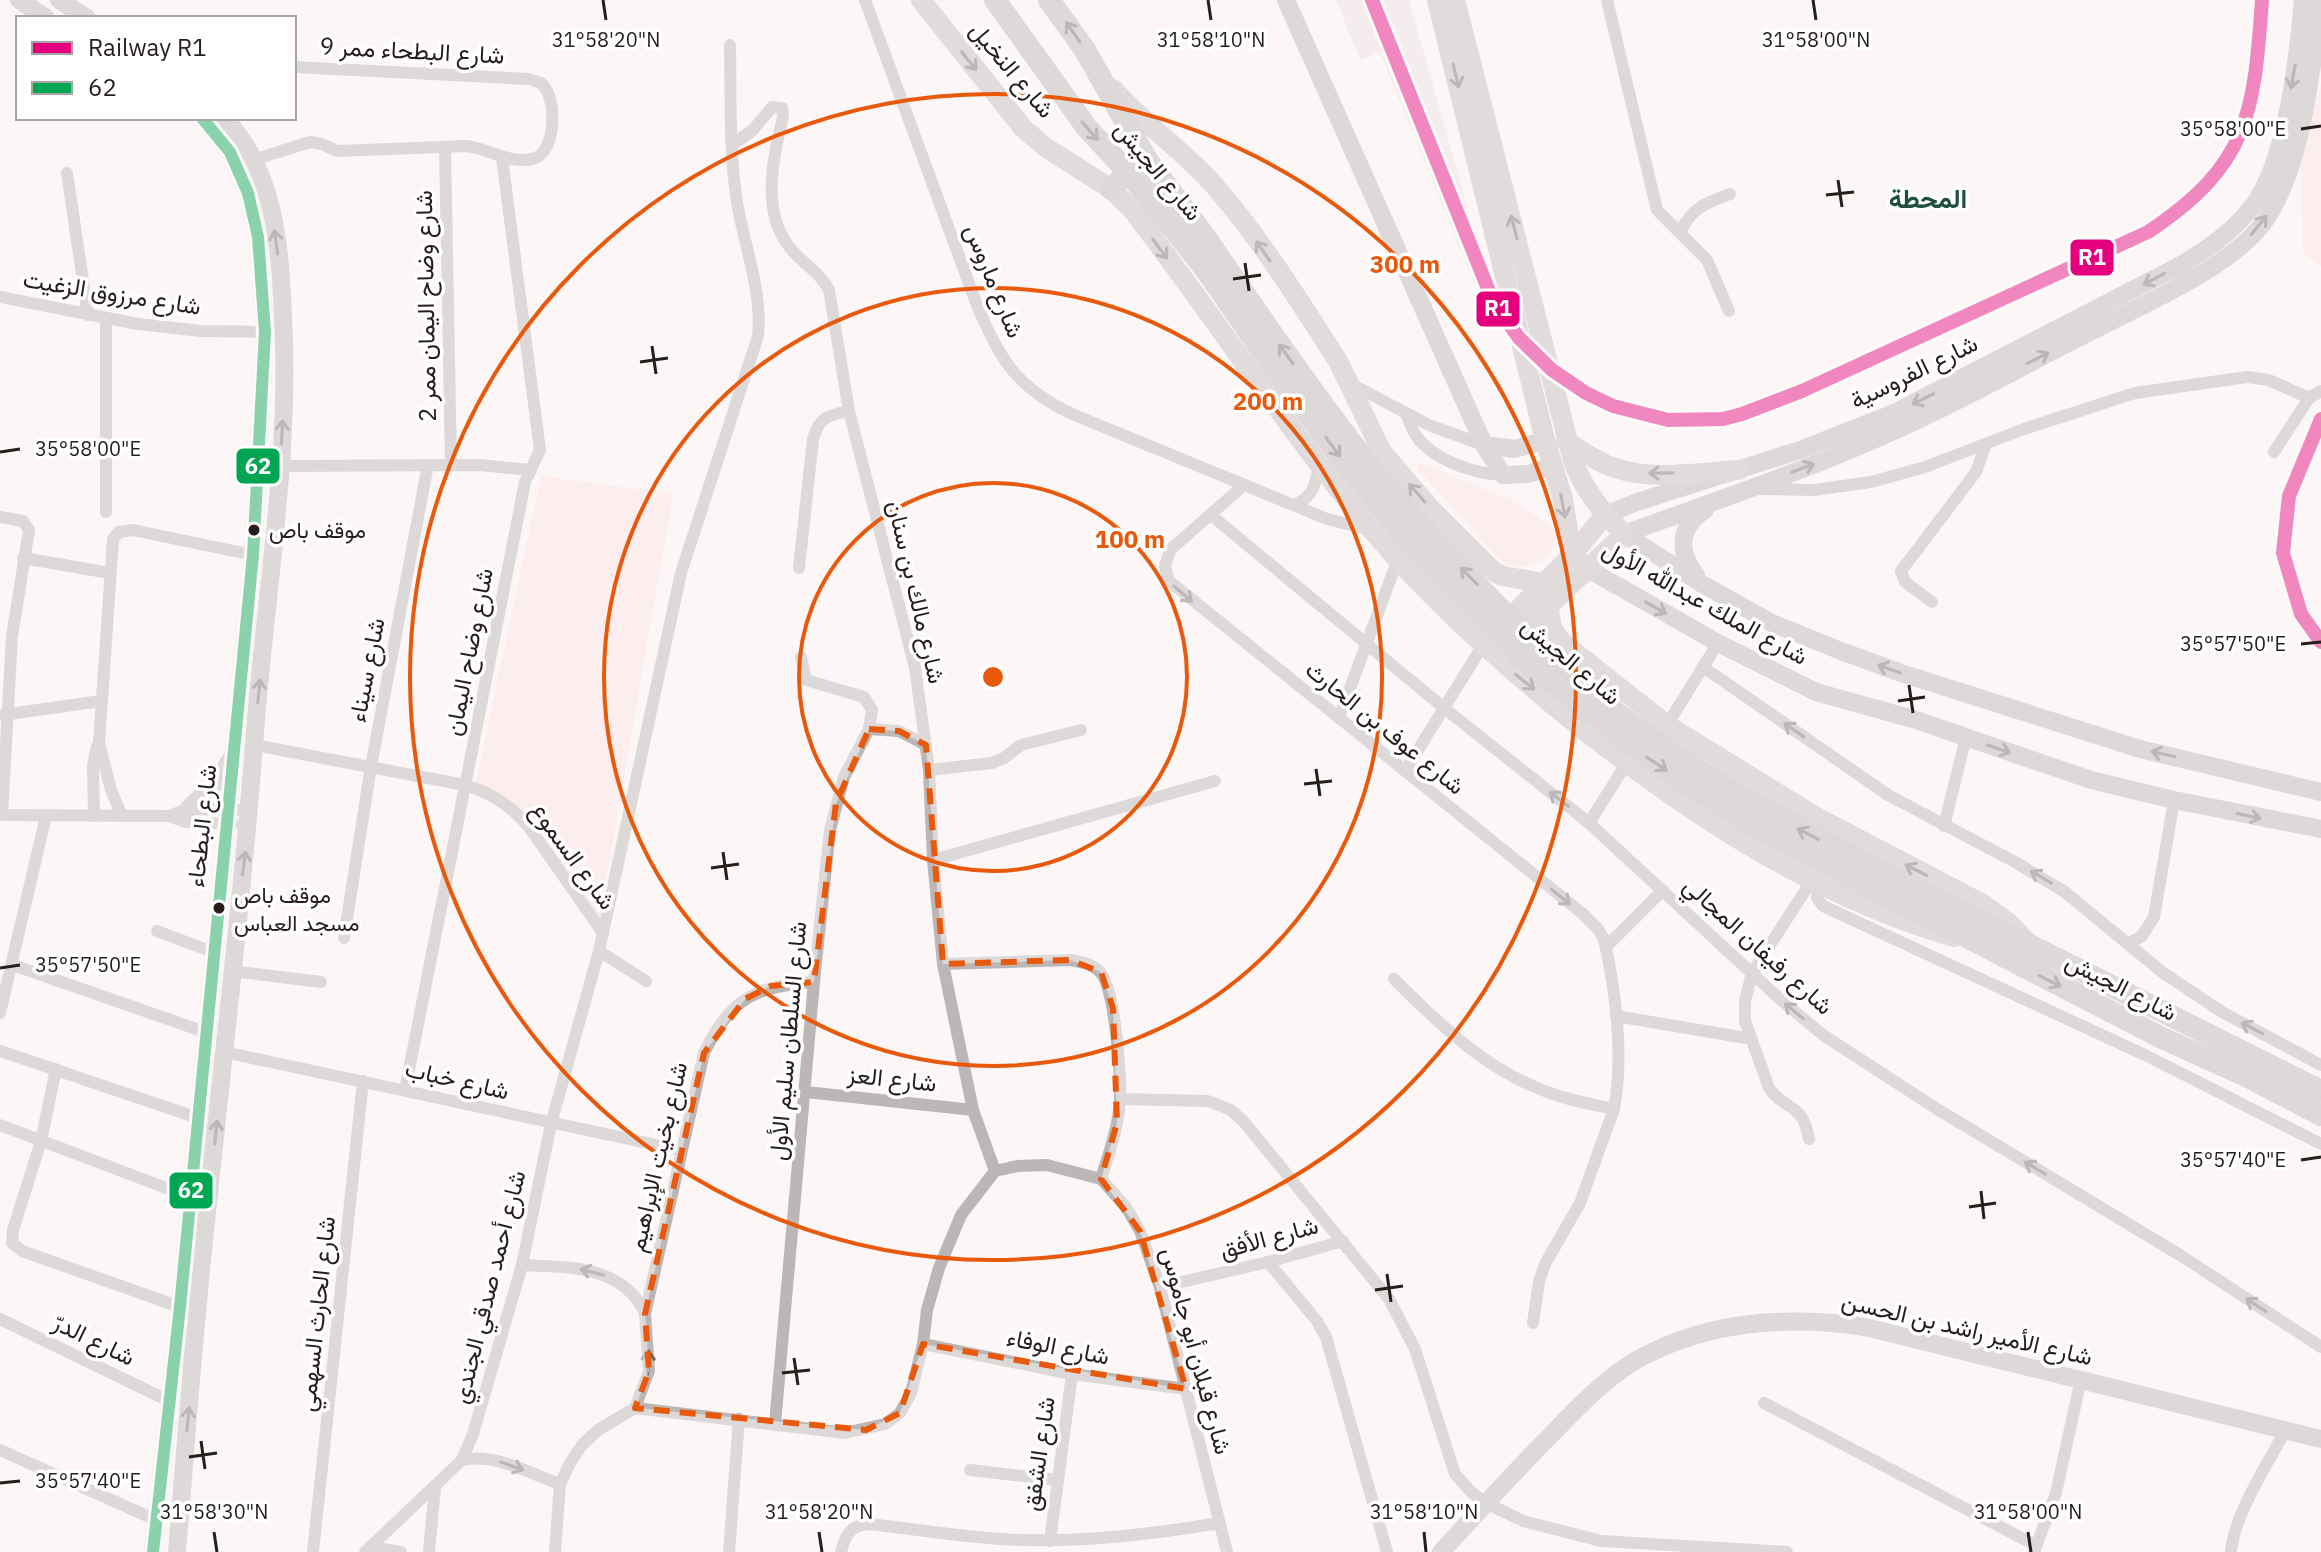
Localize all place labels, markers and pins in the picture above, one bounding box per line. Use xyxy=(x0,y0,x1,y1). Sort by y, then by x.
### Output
place label: موقف باص xyxy=(269,515,366,544)
marker: موقف باص xyxy=(246,522,262,538)
centre of rings xyxy=(979,663,1007,691)
place label: موقف باص مسجد العباس xyxy=(234,880,360,937)
marker: موقف باص مسجد العباس xyxy=(211,900,227,916)

